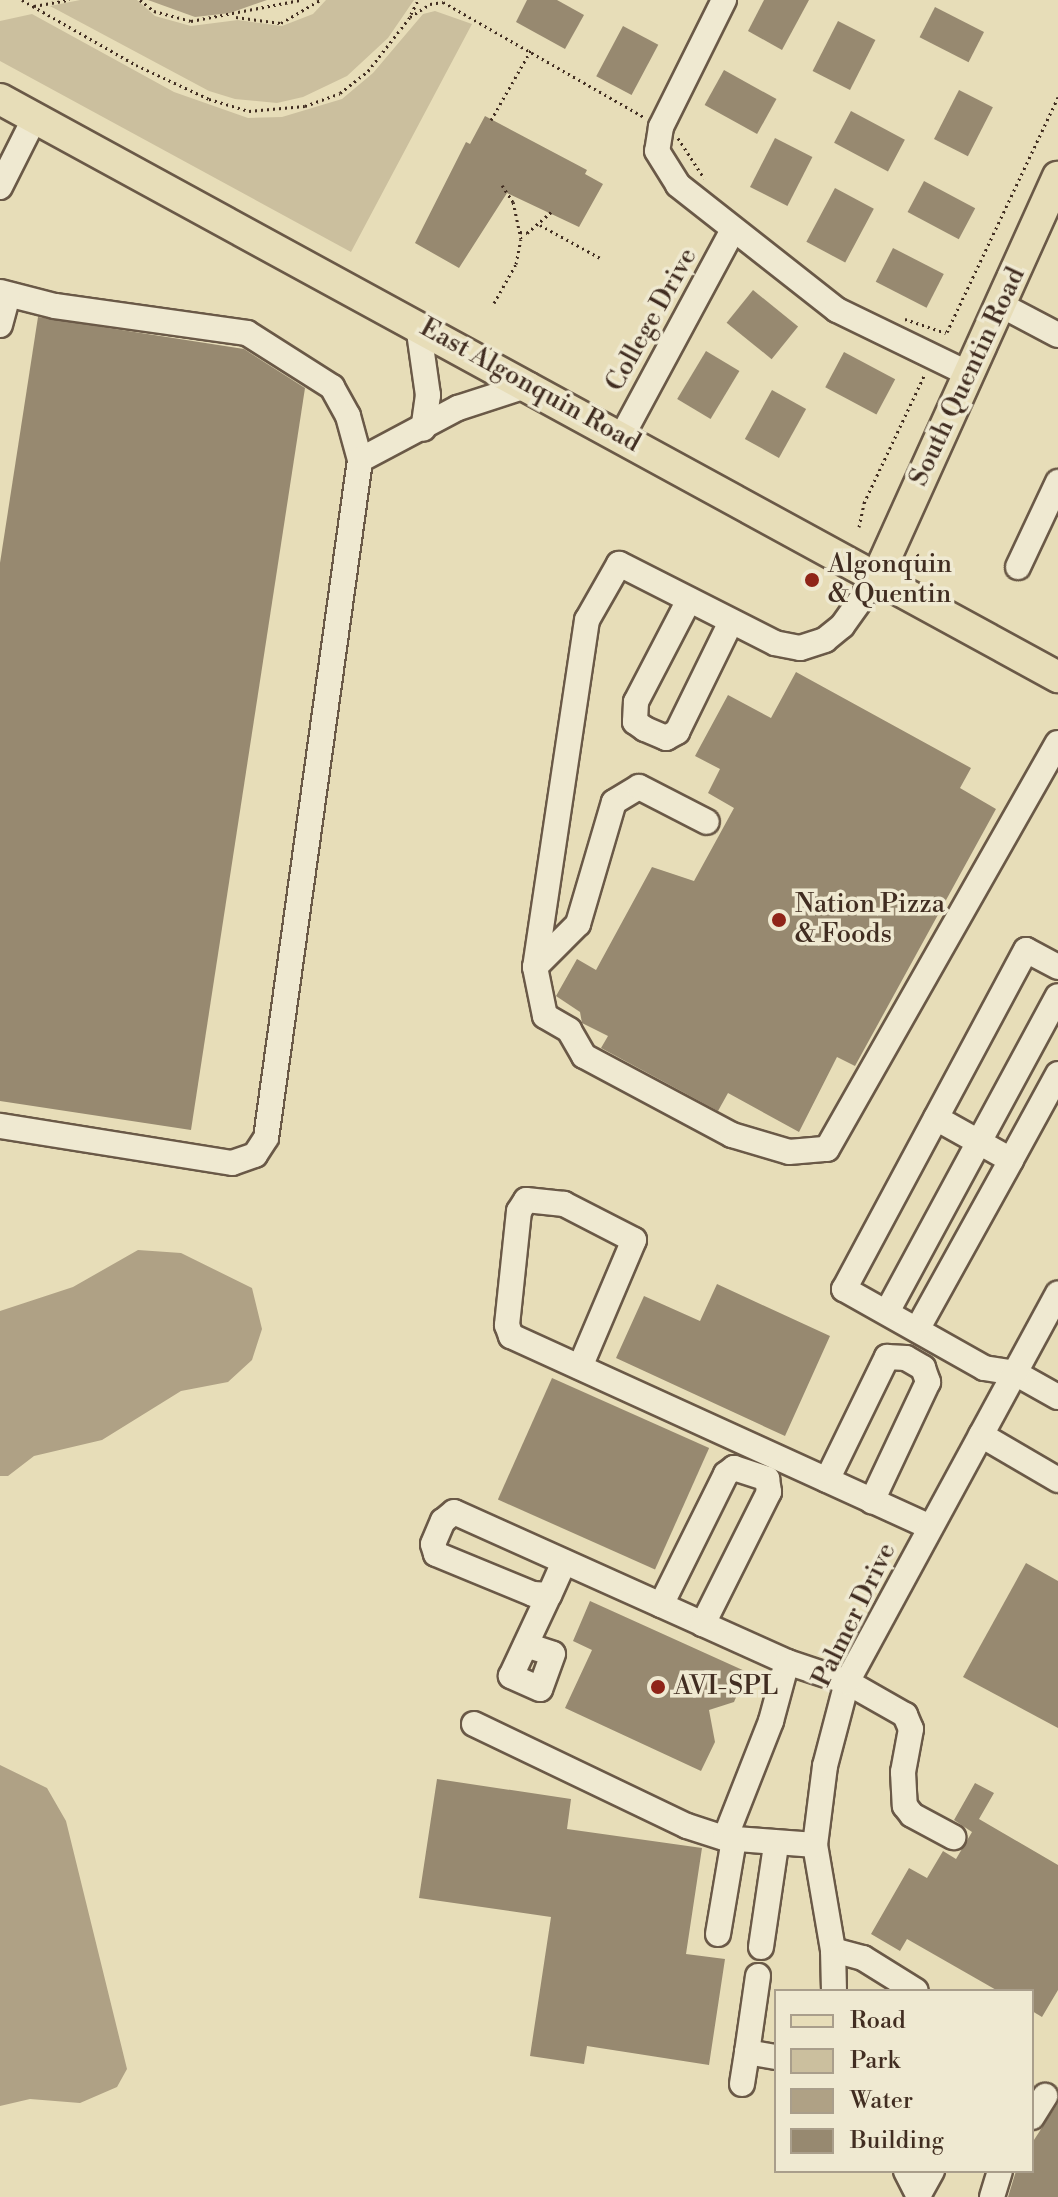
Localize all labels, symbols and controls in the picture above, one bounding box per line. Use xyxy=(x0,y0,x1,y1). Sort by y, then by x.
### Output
street label: College Drive xyxy=(600,243,704,397)
street label: South Quentin Road xyxy=(904,263,1032,491)
street label: East Algonquin Road xyxy=(414,312,646,460)
place label: Algonquin & Quentin xyxy=(828,549,952,610)
marker: Algonquin & Quentin xyxy=(803,571,821,589)
place label: Nation Pizza & Foods xyxy=(795,889,945,950)
marker: Nation Pizza & Foods xyxy=(770,911,788,929)
street label: Palmer Drive xyxy=(807,1538,903,1692)
place label: AVI-SPL xyxy=(674,1671,778,1703)
marker: AVI-SPL xyxy=(649,1678,667,1696)
legend xyxy=(774,1989,1034,2173)
text: Road xyxy=(850,2006,906,2036)
text: Park xyxy=(850,2046,900,2076)
text: Water xyxy=(850,2086,913,2116)
text: Building xyxy=(850,2126,944,2156)

